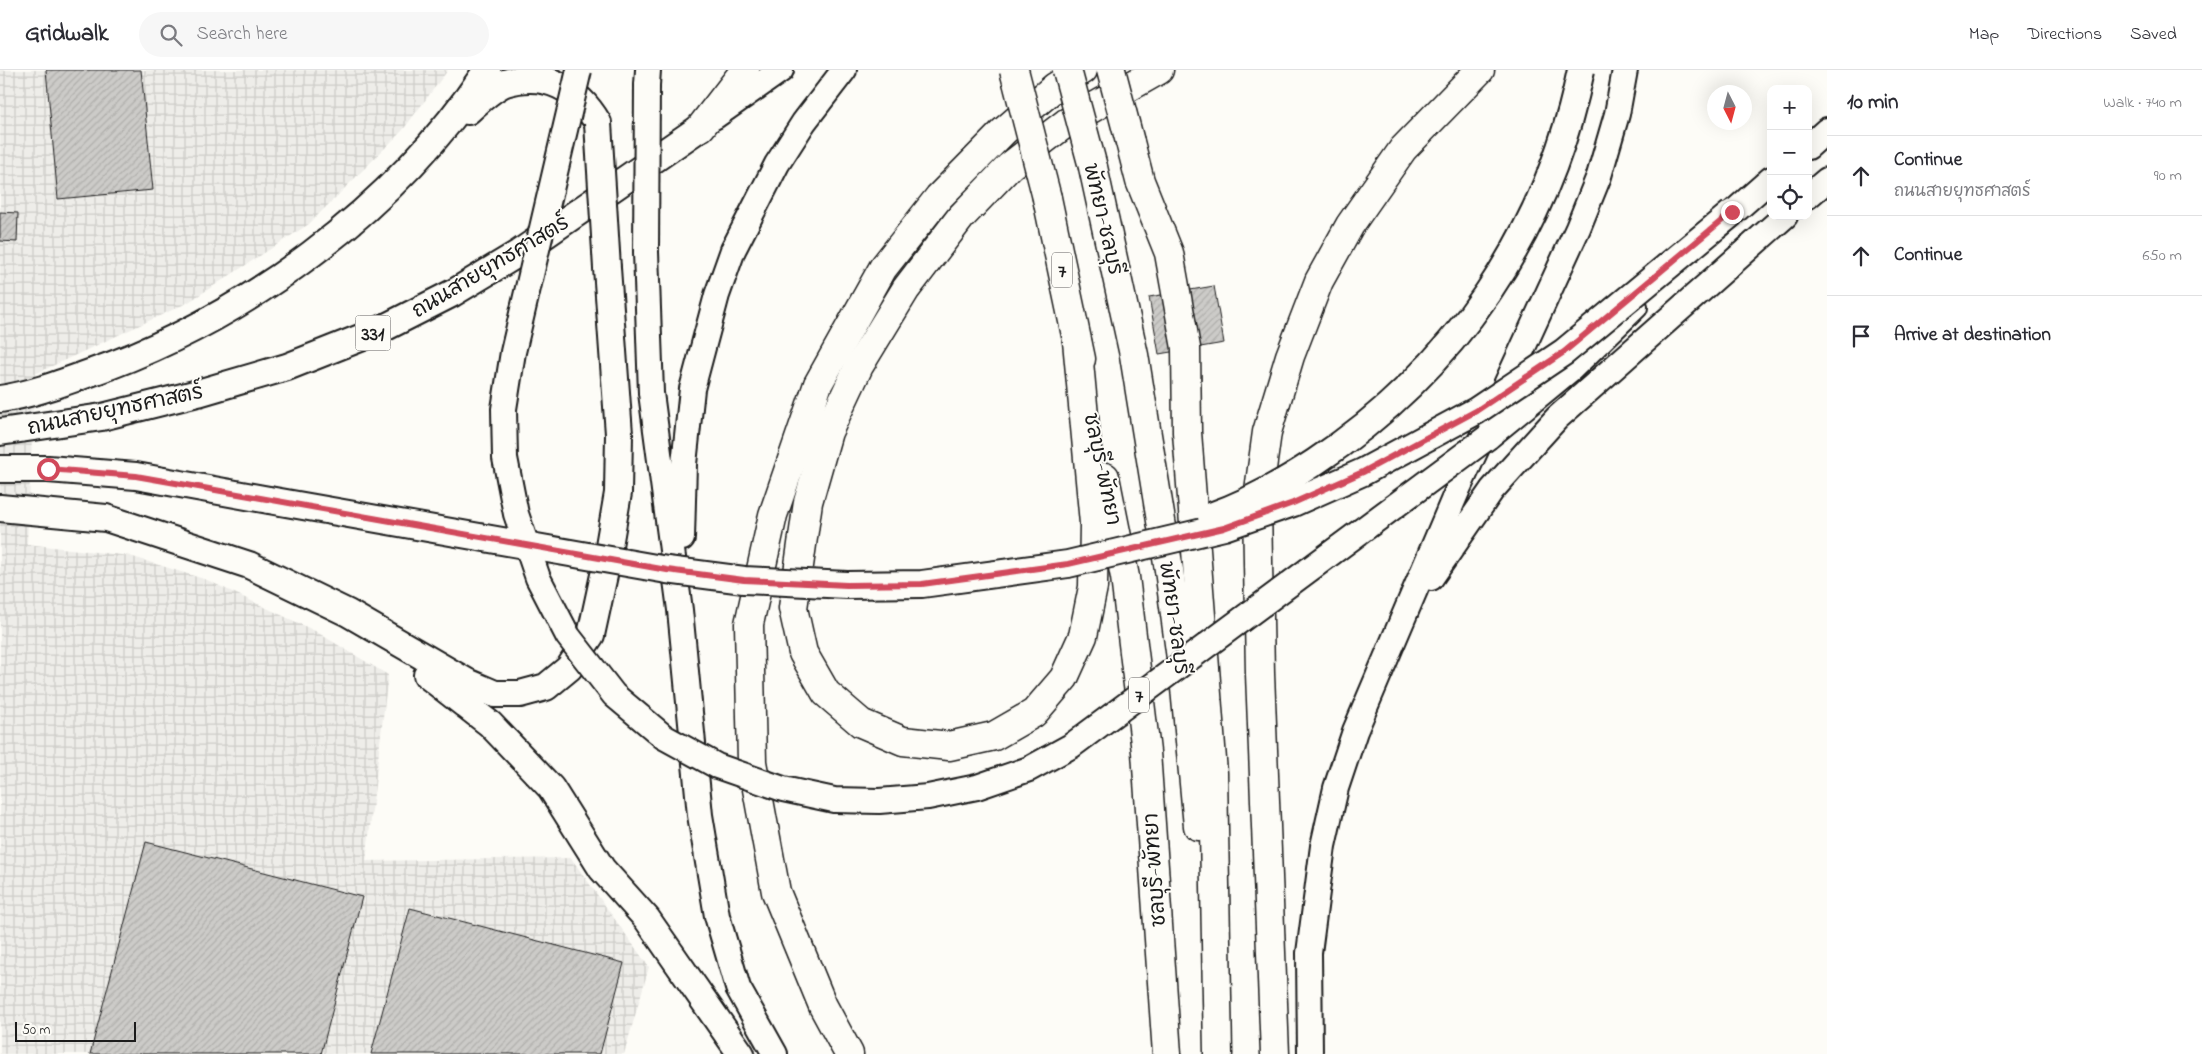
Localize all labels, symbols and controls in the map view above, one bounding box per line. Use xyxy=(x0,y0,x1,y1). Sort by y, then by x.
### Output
search box xyxy=(139,12,489,57)
text: Gridwalk xyxy=(25,17,109,52)
icon: search xyxy=(157,21,185,49)
text: Search here xyxy=(197,21,288,48)
text: Map xyxy=(1969,22,1999,48)
text: Directions xyxy=(2027,22,2102,48)
text: Saved xyxy=(2130,22,2177,48)
north arrow xyxy=(1707,85,1752,130)
map controls xyxy=(1767,85,1812,220)
button: + xyxy=(1767,85,1812,130)
text: 10 min xyxy=(1847,88,1898,118)
text: Walk · 740 m xyxy=(2103,91,2182,115)
button: − xyxy=(1767,130,1812,175)
text: Continue xyxy=(1894,147,1962,174)
street label: พัทยา-ชลบุรี xyxy=(1075,160,1130,279)
icon: ahead xyxy=(1847,162,1875,190)
text: 90 m xyxy=(2154,164,2182,188)
button: locate xyxy=(1767,175,1812,220)
text: ถนนสายยุทธศาสตร์ xyxy=(1894,180,2030,204)
route end xyxy=(1721,201,1744,224)
street label: ถนนสายยุทธศาสตร์ xyxy=(407,209,575,327)
icon: ahead xyxy=(1847,242,1875,270)
text: Continue xyxy=(1894,242,1962,269)
text: 650 m xyxy=(2142,244,2182,268)
road number: 7 xyxy=(1052,252,1072,288)
road number: 331 xyxy=(356,316,390,350)
icon: arrive xyxy=(1847,322,1875,350)
text: Arrive at destination xyxy=(1894,322,2051,349)
street label: ถนนสายยุทธศาสตร์ xyxy=(25,378,206,444)
street label: ชลบุรี-พัทยา xyxy=(1074,410,1128,528)
route start xyxy=(37,458,60,481)
street label: พัทยา-ชลบุรี xyxy=(1150,560,1196,677)
road number: 7 xyxy=(1129,678,1149,712)
street label: ชลบุรี-พัทยา xyxy=(1137,812,1175,928)
scale bar xyxy=(15,1019,136,1042)
text: 50 m xyxy=(22,1020,50,1041)

